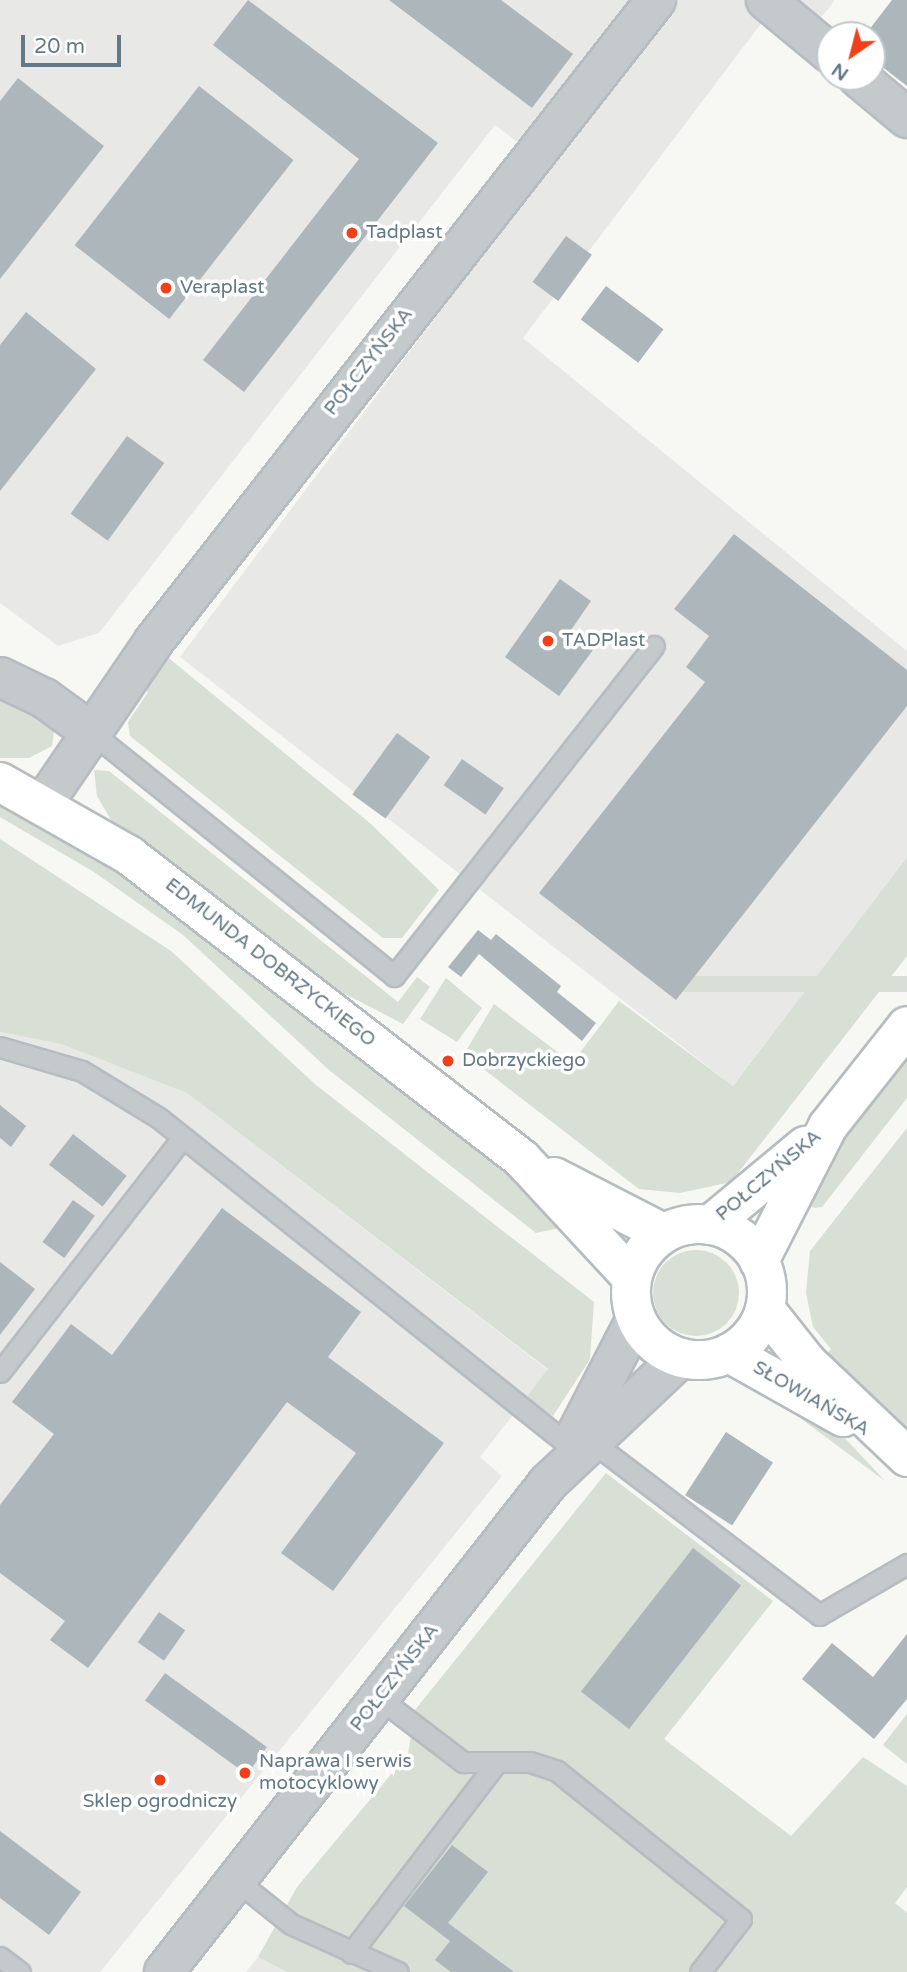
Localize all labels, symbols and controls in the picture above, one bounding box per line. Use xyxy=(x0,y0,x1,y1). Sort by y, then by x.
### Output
scale bar xyxy=(24,21,124,65)
north arrow xyxy=(816,21,886,91)
text: 20 m xyxy=(34,34,85,59)
text: N xyxy=(828,58,853,85)
place label: Tadplast xyxy=(366,222,442,244)
marker: Tadplast xyxy=(344,225,360,241)
place label: Veraplast xyxy=(180,277,265,299)
marker: Veraplast xyxy=(158,280,174,296)
street label: POŁCZYŃSKA xyxy=(320,304,418,420)
place label: TADPlast xyxy=(562,630,645,652)
marker: TADPlast xyxy=(540,633,556,649)
street label: EDMUNDA DOBRZYCKIEGO xyxy=(160,874,380,1052)
place label: Dobrzyckiego xyxy=(462,1050,586,1072)
marker: Dobrzyckiego xyxy=(440,1053,456,1069)
street label: POŁCZYŃSKA xyxy=(712,1125,826,1227)
street label: SŁOWIAŃSKA xyxy=(749,1357,873,1441)
street label: POŁCZYŃSKA xyxy=(346,1620,444,1736)
place label: Naprawa I serwis motocyklowy xyxy=(259,1751,412,1795)
marker: Naprawa I serwis motocyklowy xyxy=(237,1765,253,1781)
marker: Sklep ogrodniczy xyxy=(152,1772,168,1788)
place label: Sklep ogrodniczy xyxy=(83,1791,237,1813)

